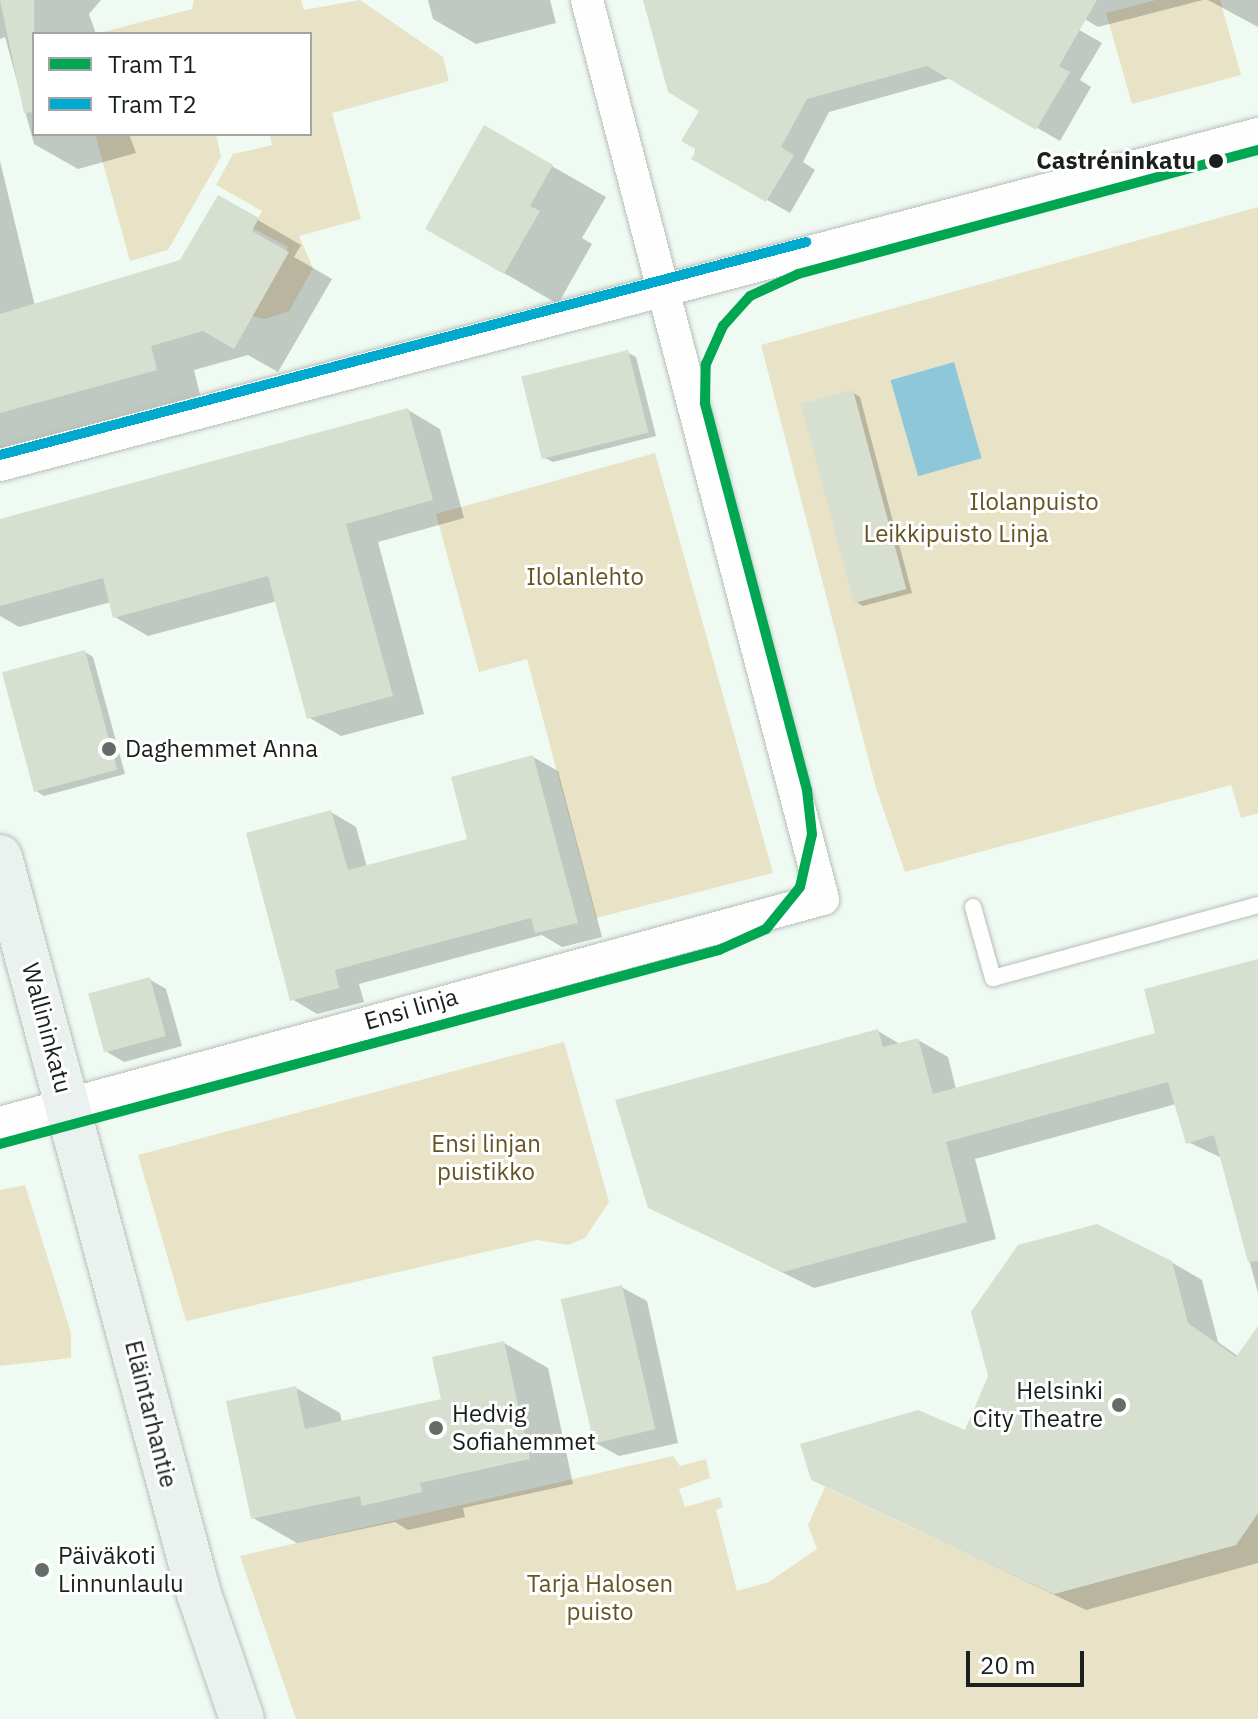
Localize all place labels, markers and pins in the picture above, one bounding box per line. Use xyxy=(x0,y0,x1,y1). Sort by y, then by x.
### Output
place label: Castréninkatu xyxy=(1036,147,1196,175)
marker: Castréninkatu xyxy=(1203,148,1229,174)
place label: Daghemmet Anna xyxy=(125,735,318,763)
marker: Daghemmet Anna xyxy=(100,740,118,758)
place label: Helsinki City Theatre xyxy=(972,1377,1103,1433)
marker: Helsinki City Theatre xyxy=(1110,1396,1128,1414)
place label: Hedvig Sofiahemmet xyxy=(452,1400,596,1456)
marker: Hedvig Sofiahemmet xyxy=(427,1419,445,1437)
place label: Päiväkoti Linnunlaulu xyxy=(58,1542,184,1598)
marker: Päiväkoti Linnunlaulu xyxy=(33,1561,51,1579)

